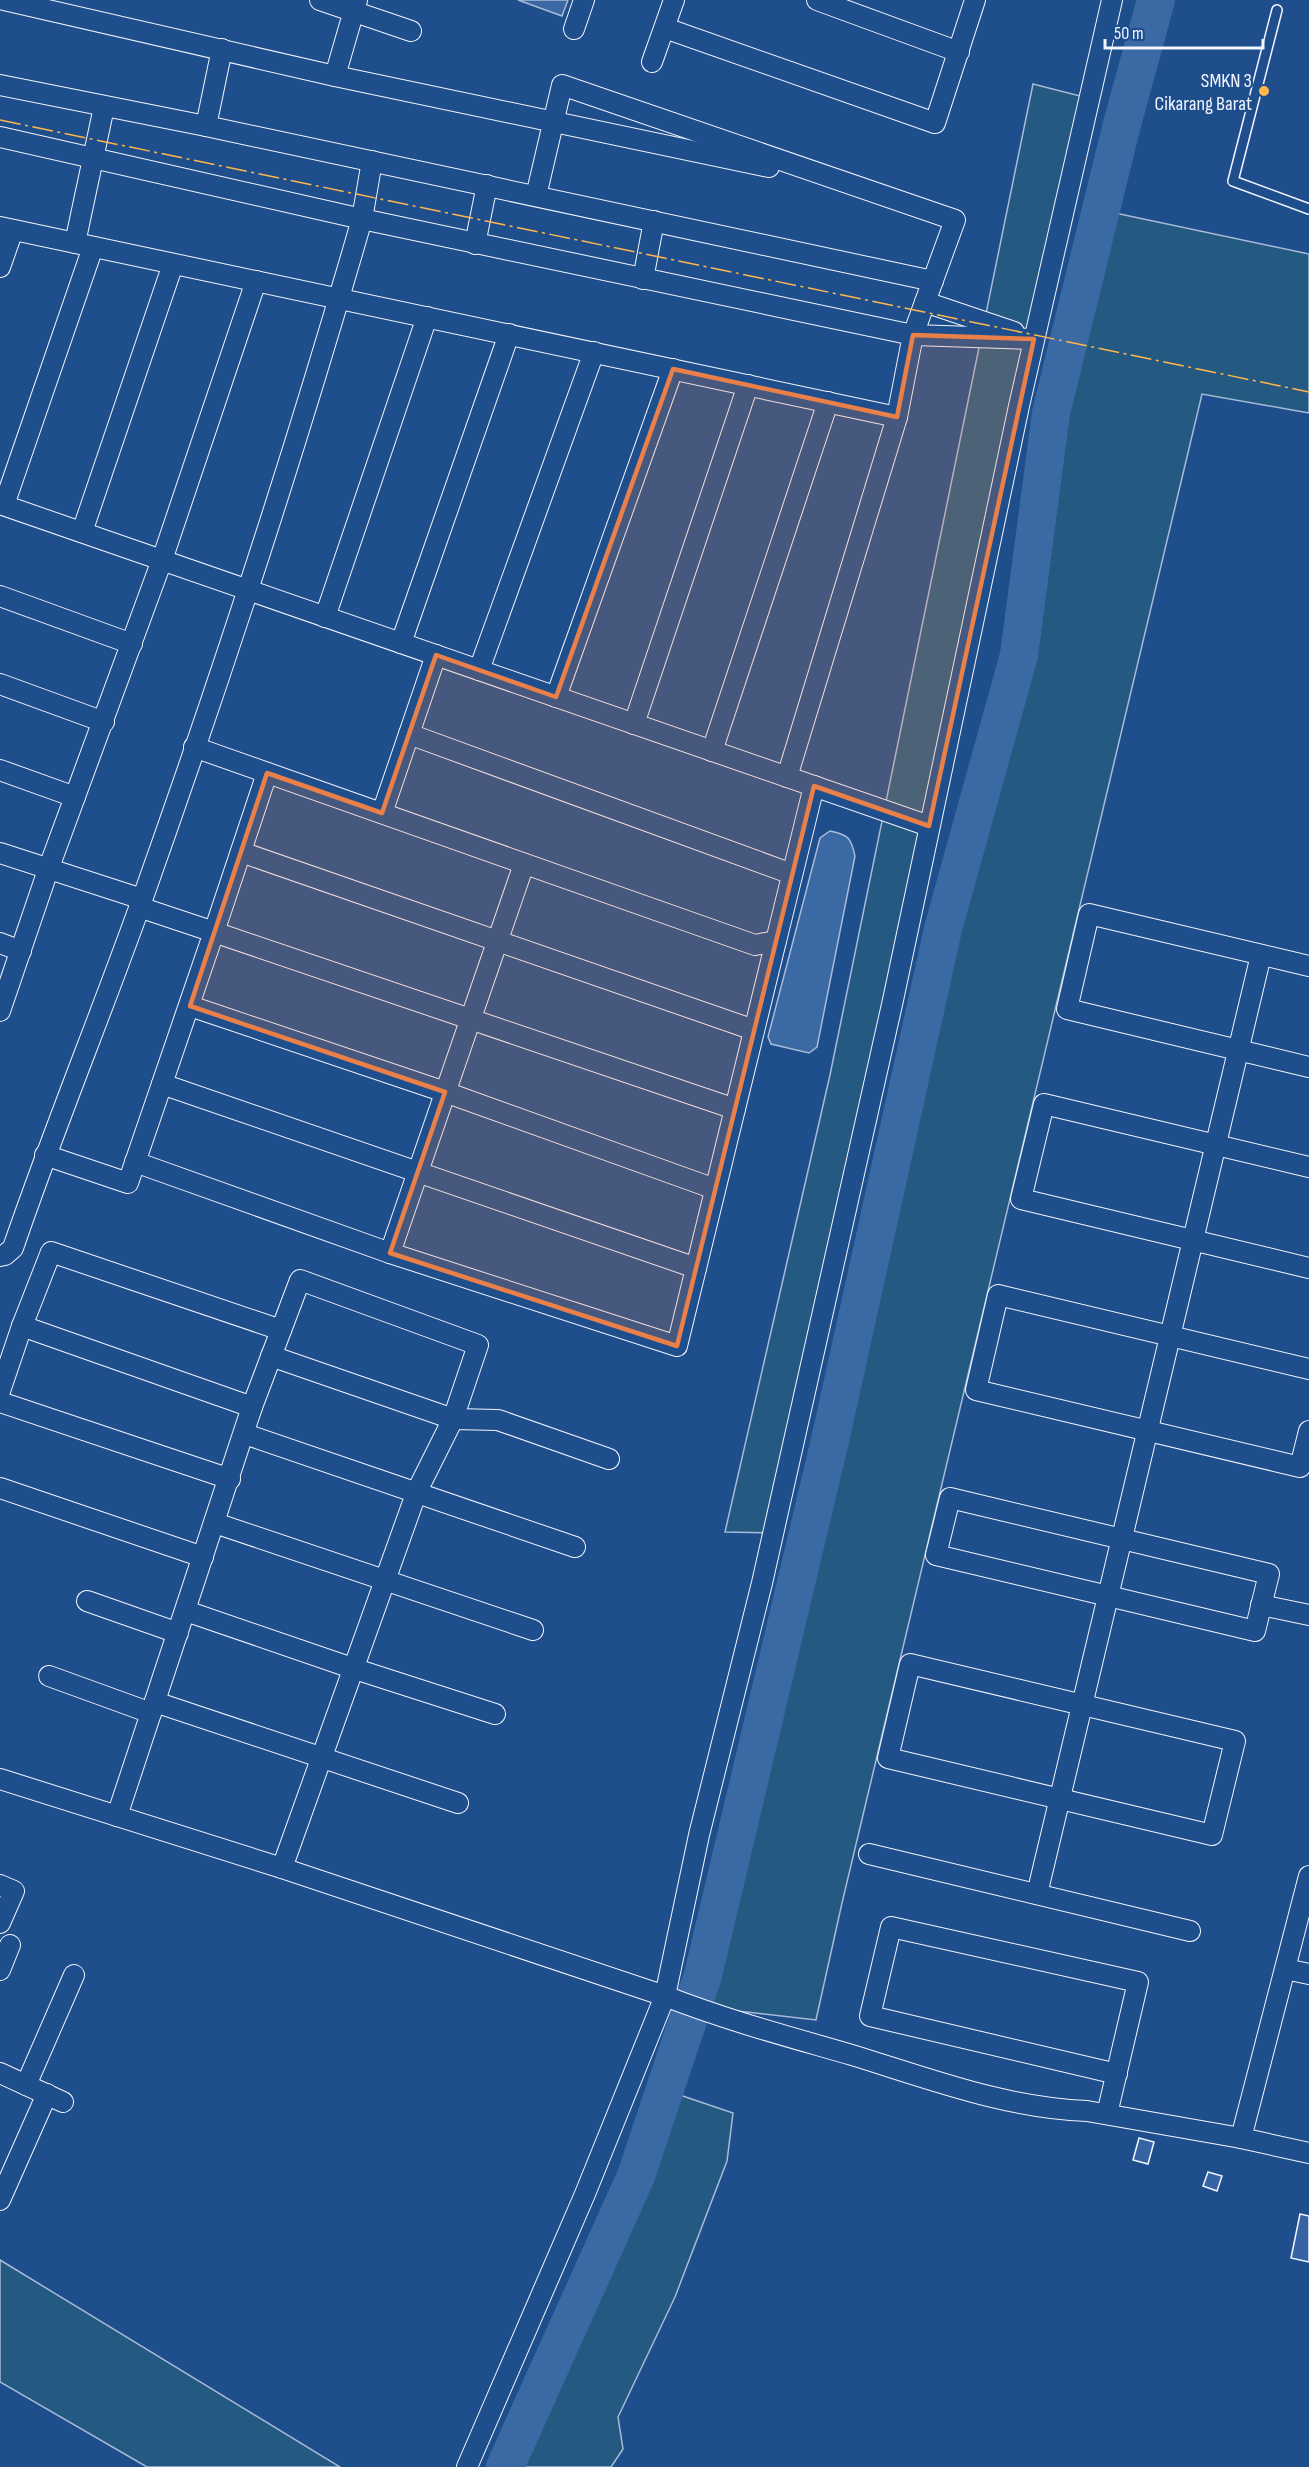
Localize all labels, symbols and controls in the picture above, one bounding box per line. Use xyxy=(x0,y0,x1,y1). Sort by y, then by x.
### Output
scale bar xyxy=(1105,12,1262,50)
text: 50 m xyxy=(1114,23,1144,44)
place label: SMKN 3 Cikarang Barat xyxy=(1155,69,1252,116)
marker: SMKN 3 Cikarang Barat xyxy=(1257,84,1271,98)

